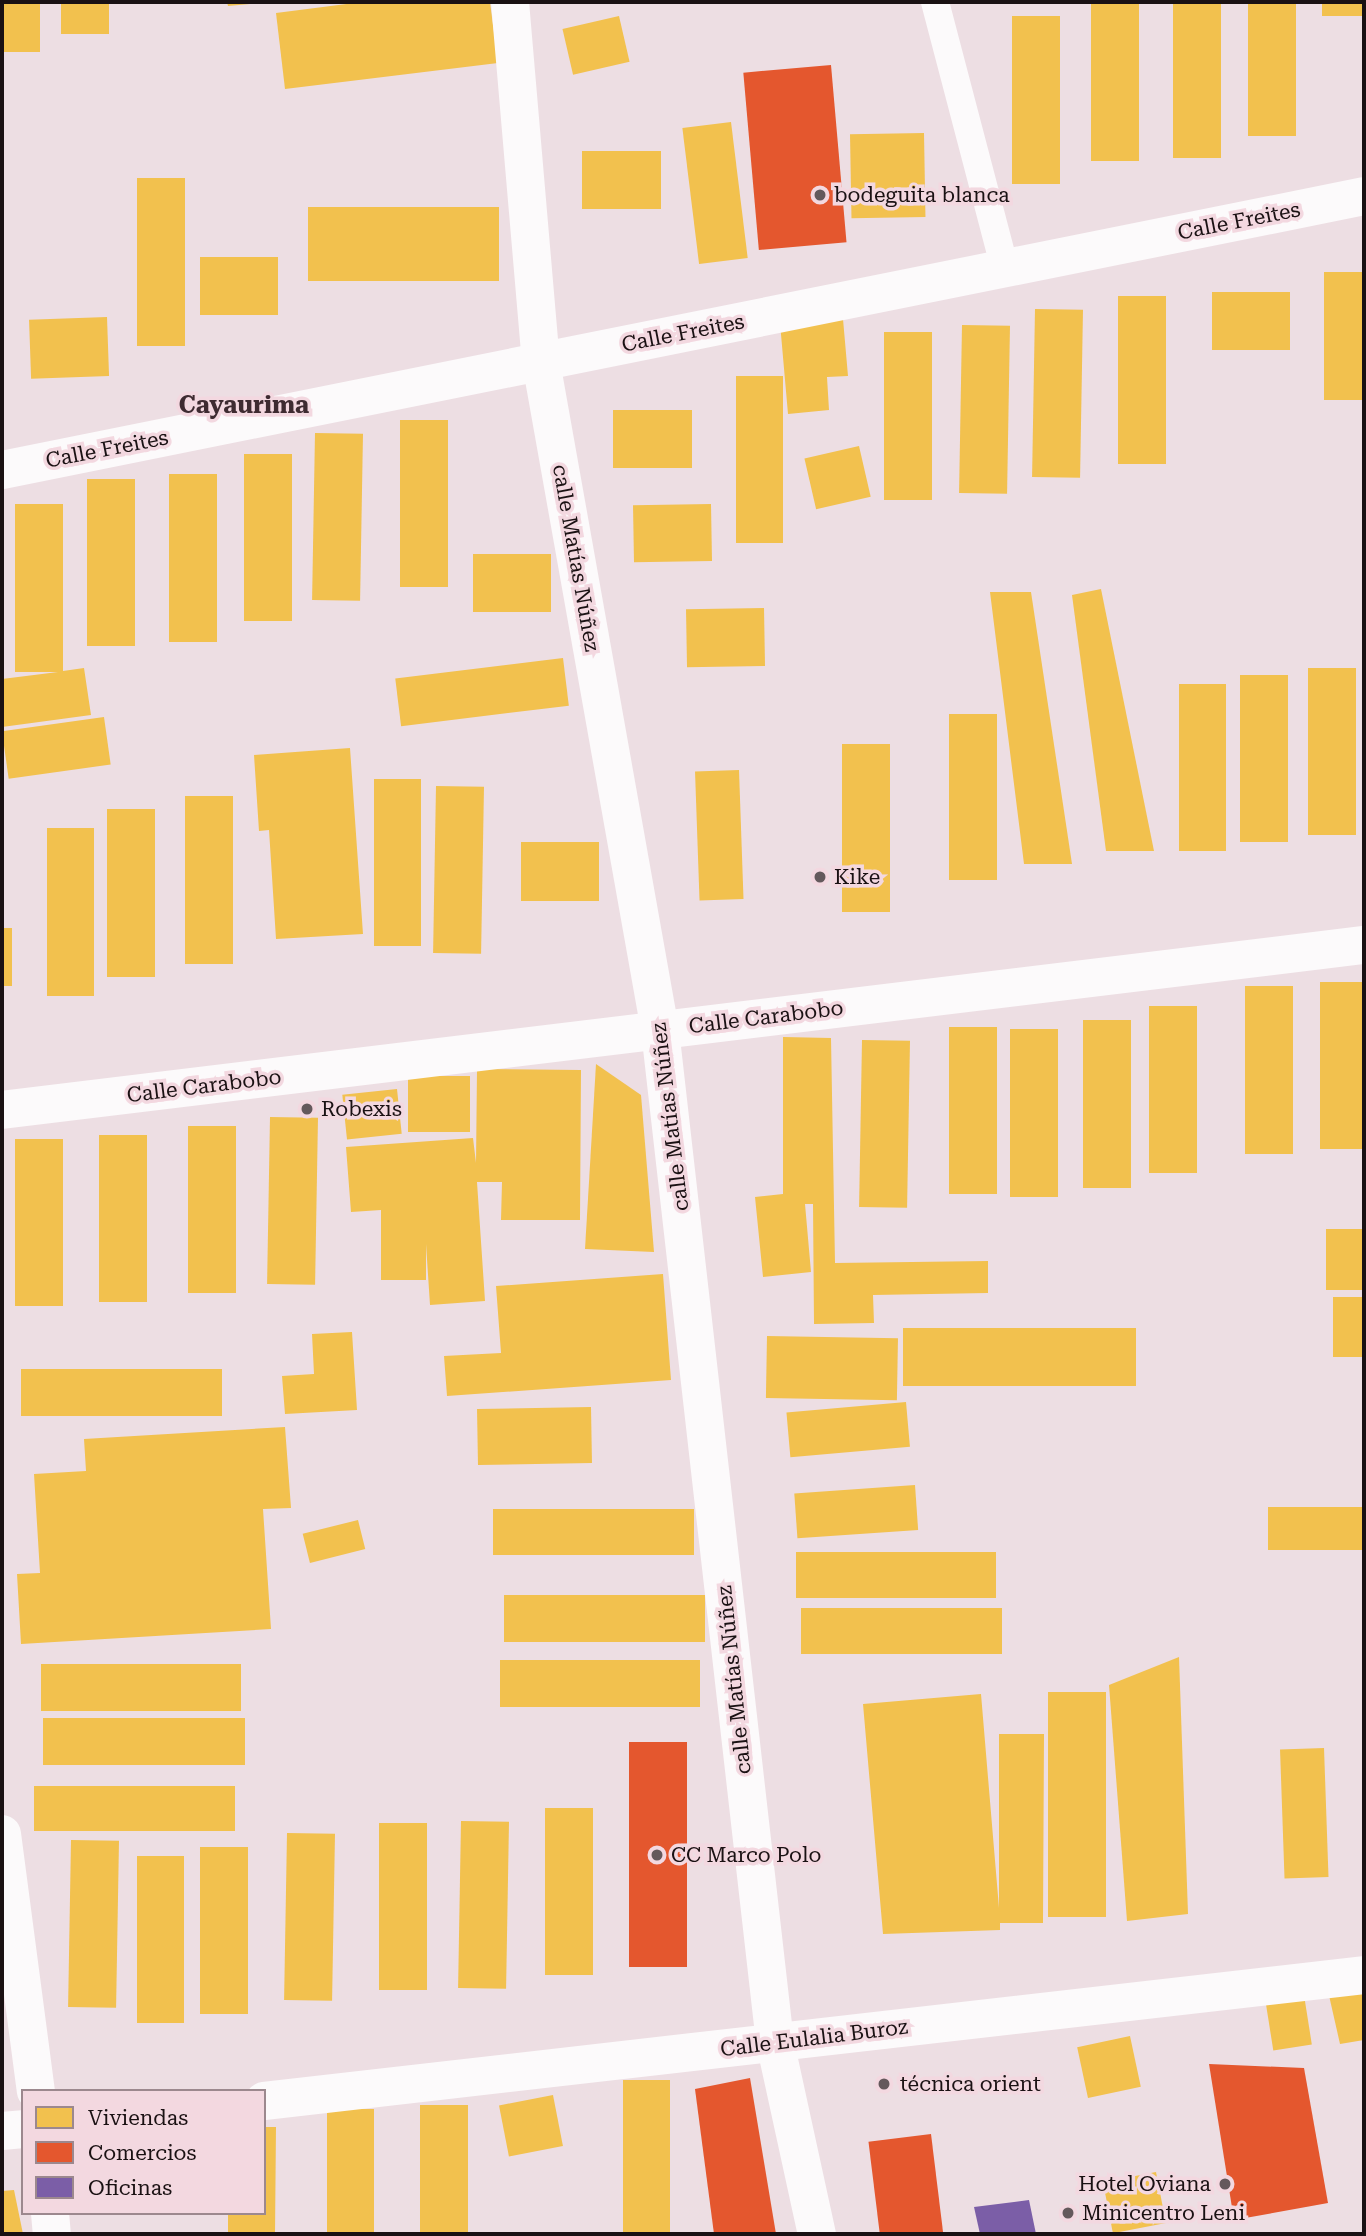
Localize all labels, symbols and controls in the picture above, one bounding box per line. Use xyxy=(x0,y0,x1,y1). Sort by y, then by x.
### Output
place label: bodeguita blanca xyxy=(834,182,1010,208)
marker: bodeguita blanca xyxy=(812,187,828,203)
street label: Calle Freites xyxy=(1176,197,1302,245)
street label: Calle Freites xyxy=(620,309,746,357)
district label: Cayaurima xyxy=(179,392,309,420)
street label: Calle Freites xyxy=(44,425,170,473)
street label: calle Matías Núñez xyxy=(547,462,605,654)
place label: Kike xyxy=(834,864,880,890)
marker: Kike xyxy=(812,869,828,885)
street label: Calle Carabobo xyxy=(687,995,845,1039)
street label: calle Matías Núñez xyxy=(646,1021,694,1213)
street label: Calle Carabobo xyxy=(125,1064,283,1108)
place label: Robexis xyxy=(321,1096,402,1122)
marker: Robexis xyxy=(299,1101,315,1117)
street label: calle Matías Núñez xyxy=(712,1584,756,1776)
place label: CC Marco Polo xyxy=(671,1842,821,1868)
marker: CC Marco Polo xyxy=(649,1847,665,1863)
street label: Calle Eulalia Buroz xyxy=(719,2014,909,2062)
place label: técnica orient xyxy=(900,2071,1041,2097)
marker: técnica orient xyxy=(874,2074,894,2094)
legend xyxy=(21,2089,266,2215)
text: Viviendas xyxy=(88,2106,188,2130)
text: Comercios xyxy=(88,2141,196,2165)
place label: Hotel Oviana xyxy=(1078,2171,1211,2197)
text: Oficinas xyxy=(88,2176,172,2200)
marker: Hotel Oviana xyxy=(1217,2176,1233,2192)
place label: Minicentro Leni xyxy=(1082,2200,1245,2226)
marker: Minicentro Leni xyxy=(1060,2205,1076,2221)

